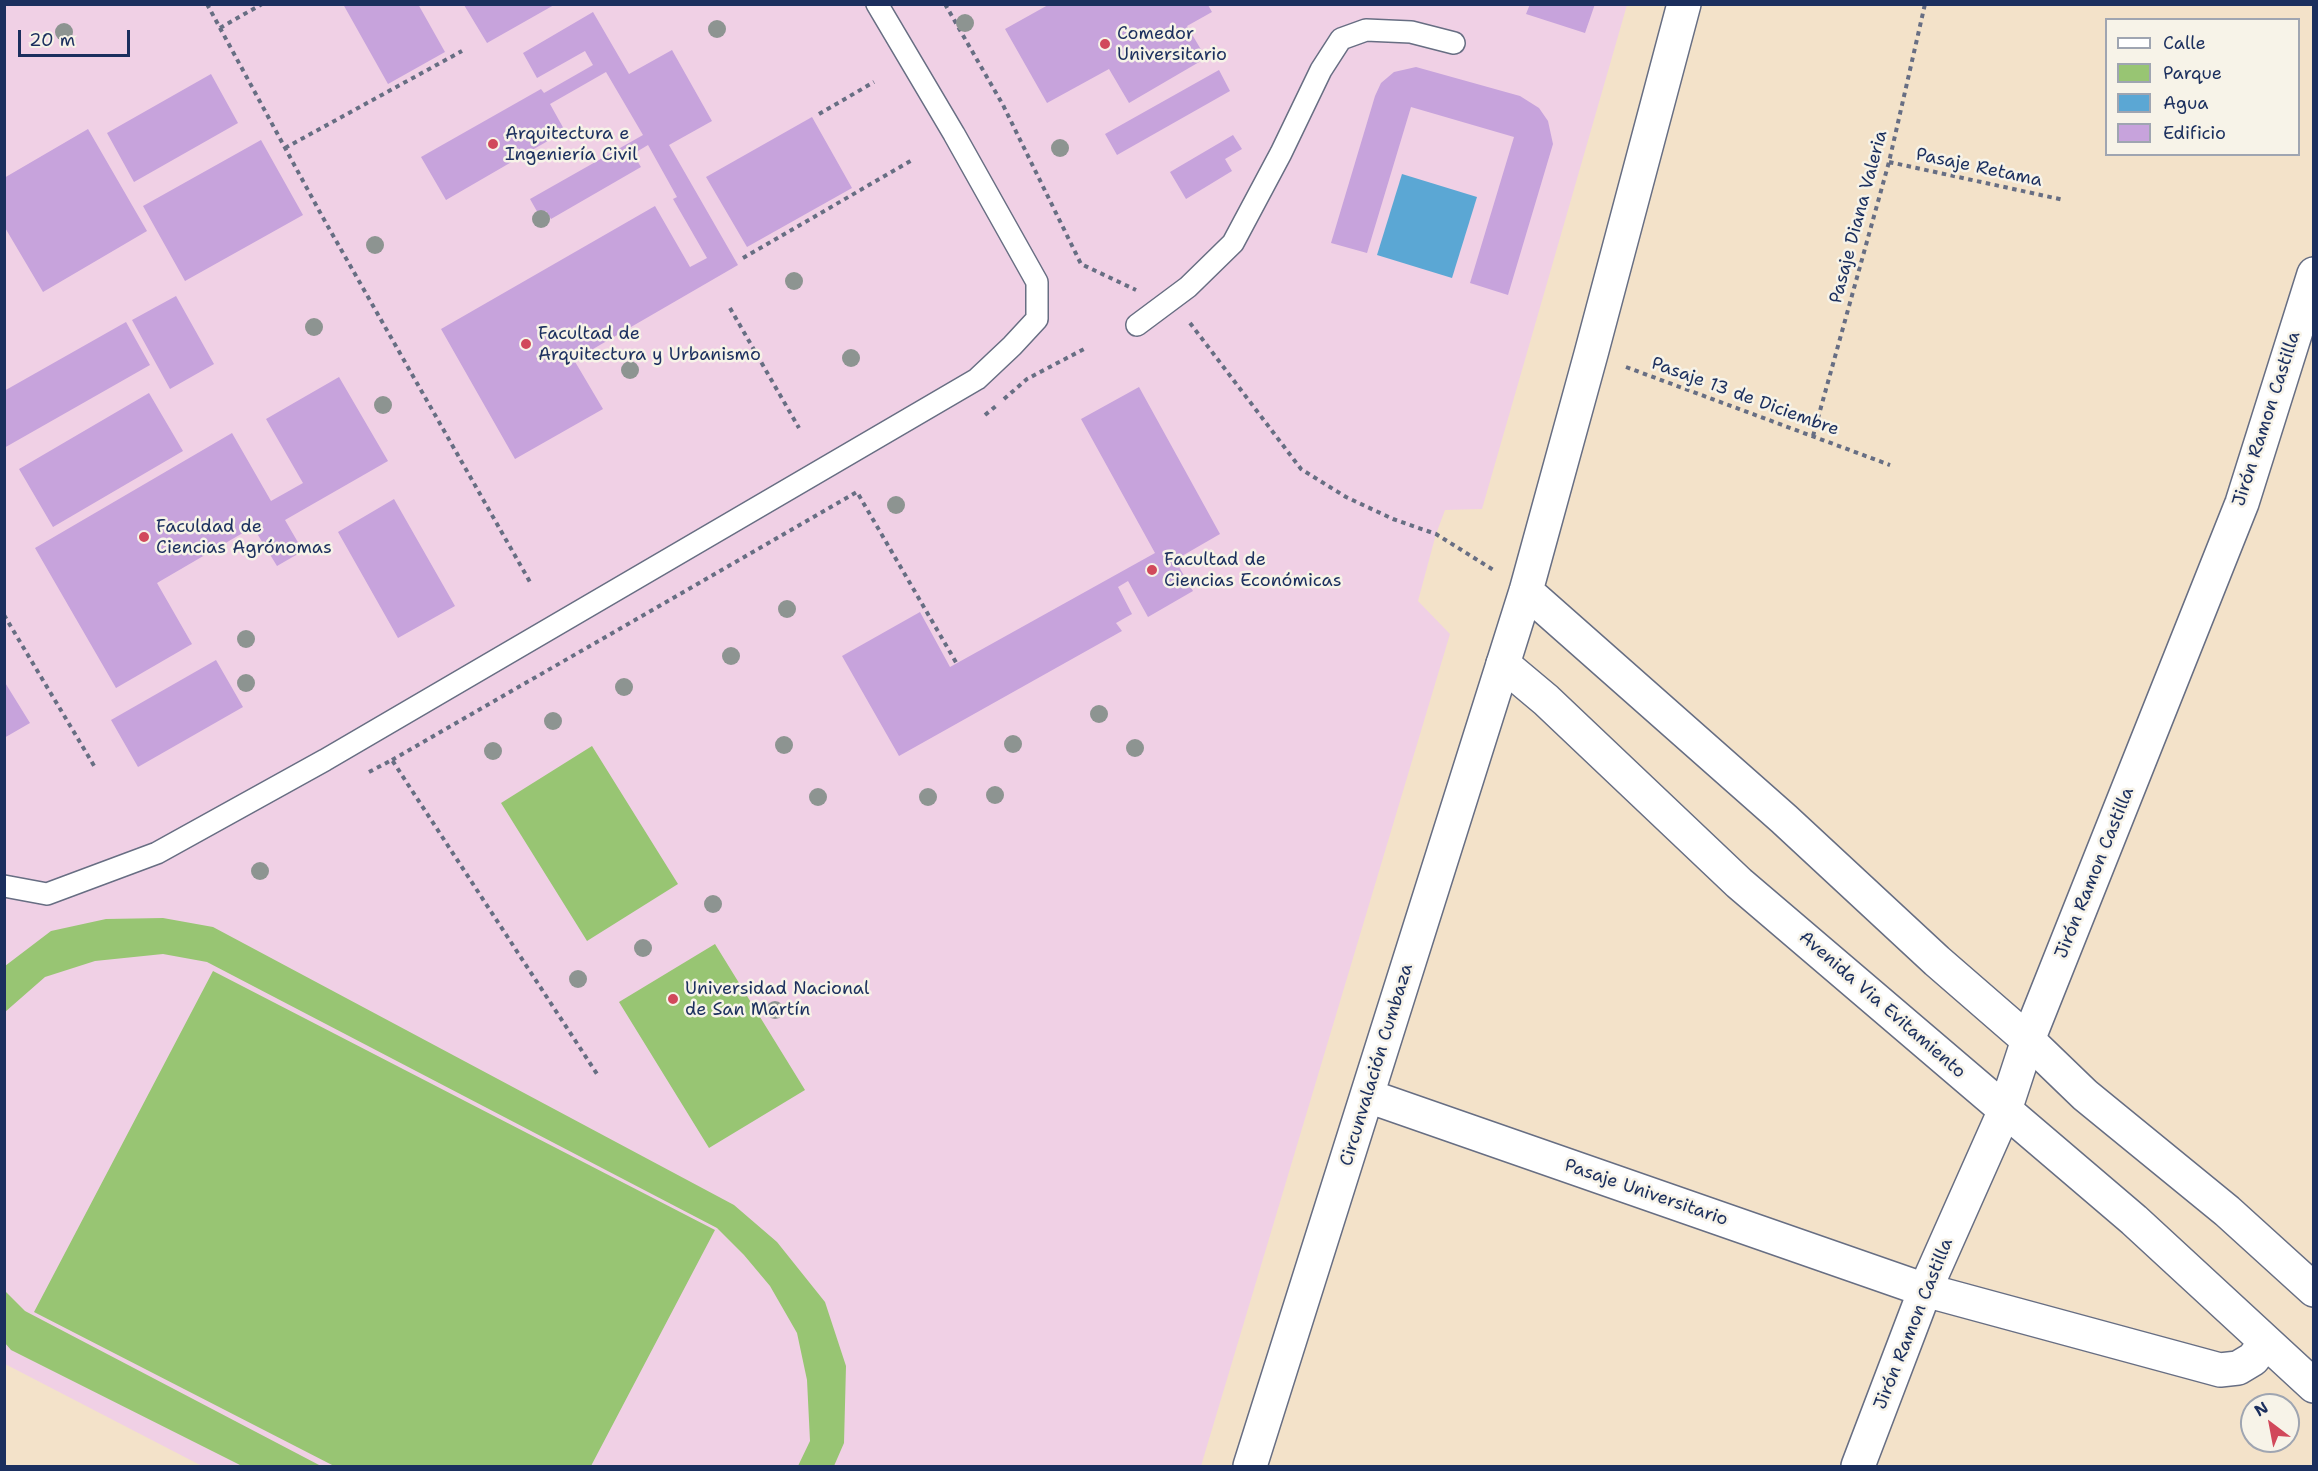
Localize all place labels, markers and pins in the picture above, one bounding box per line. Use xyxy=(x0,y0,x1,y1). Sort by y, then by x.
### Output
place label: Comedor Universitario xyxy=(1117,23,1227,66)
marker: Comedor Universitario xyxy=(1098,37,1112,51)
place label: Arquitectura e Ingeniería Civil xyxy=(505,123,638,166)
marker: Arquitectura e Ingeniería Civil xyxy=(486,137,500,151)
place label: Facultad de Arquitectura y Urbanismo xyxy=(538,323,761,366)
marker: Facultad de Arquitectura y Urbanismo xyxy=(519,337,533,351)
place label: Faculdad de Ciencias Agrónomas xyxy=(156,516,332,558)
marker: Faculdad de Ciencias Agrónomas xyxy=(137,530,151,544)
place label: Facultad de Ciencias Económicas xyxy=(1164,549,1342,592)
marker: Facultad de Ciencias Económicas xyxy=(1145,563,1159,577)
place label: Universidad Nacional de San Martín xyxy=(685,978,869,1020)
marker: Universidad Nacional de San Martín xyxy=(666,992,680,1006)

